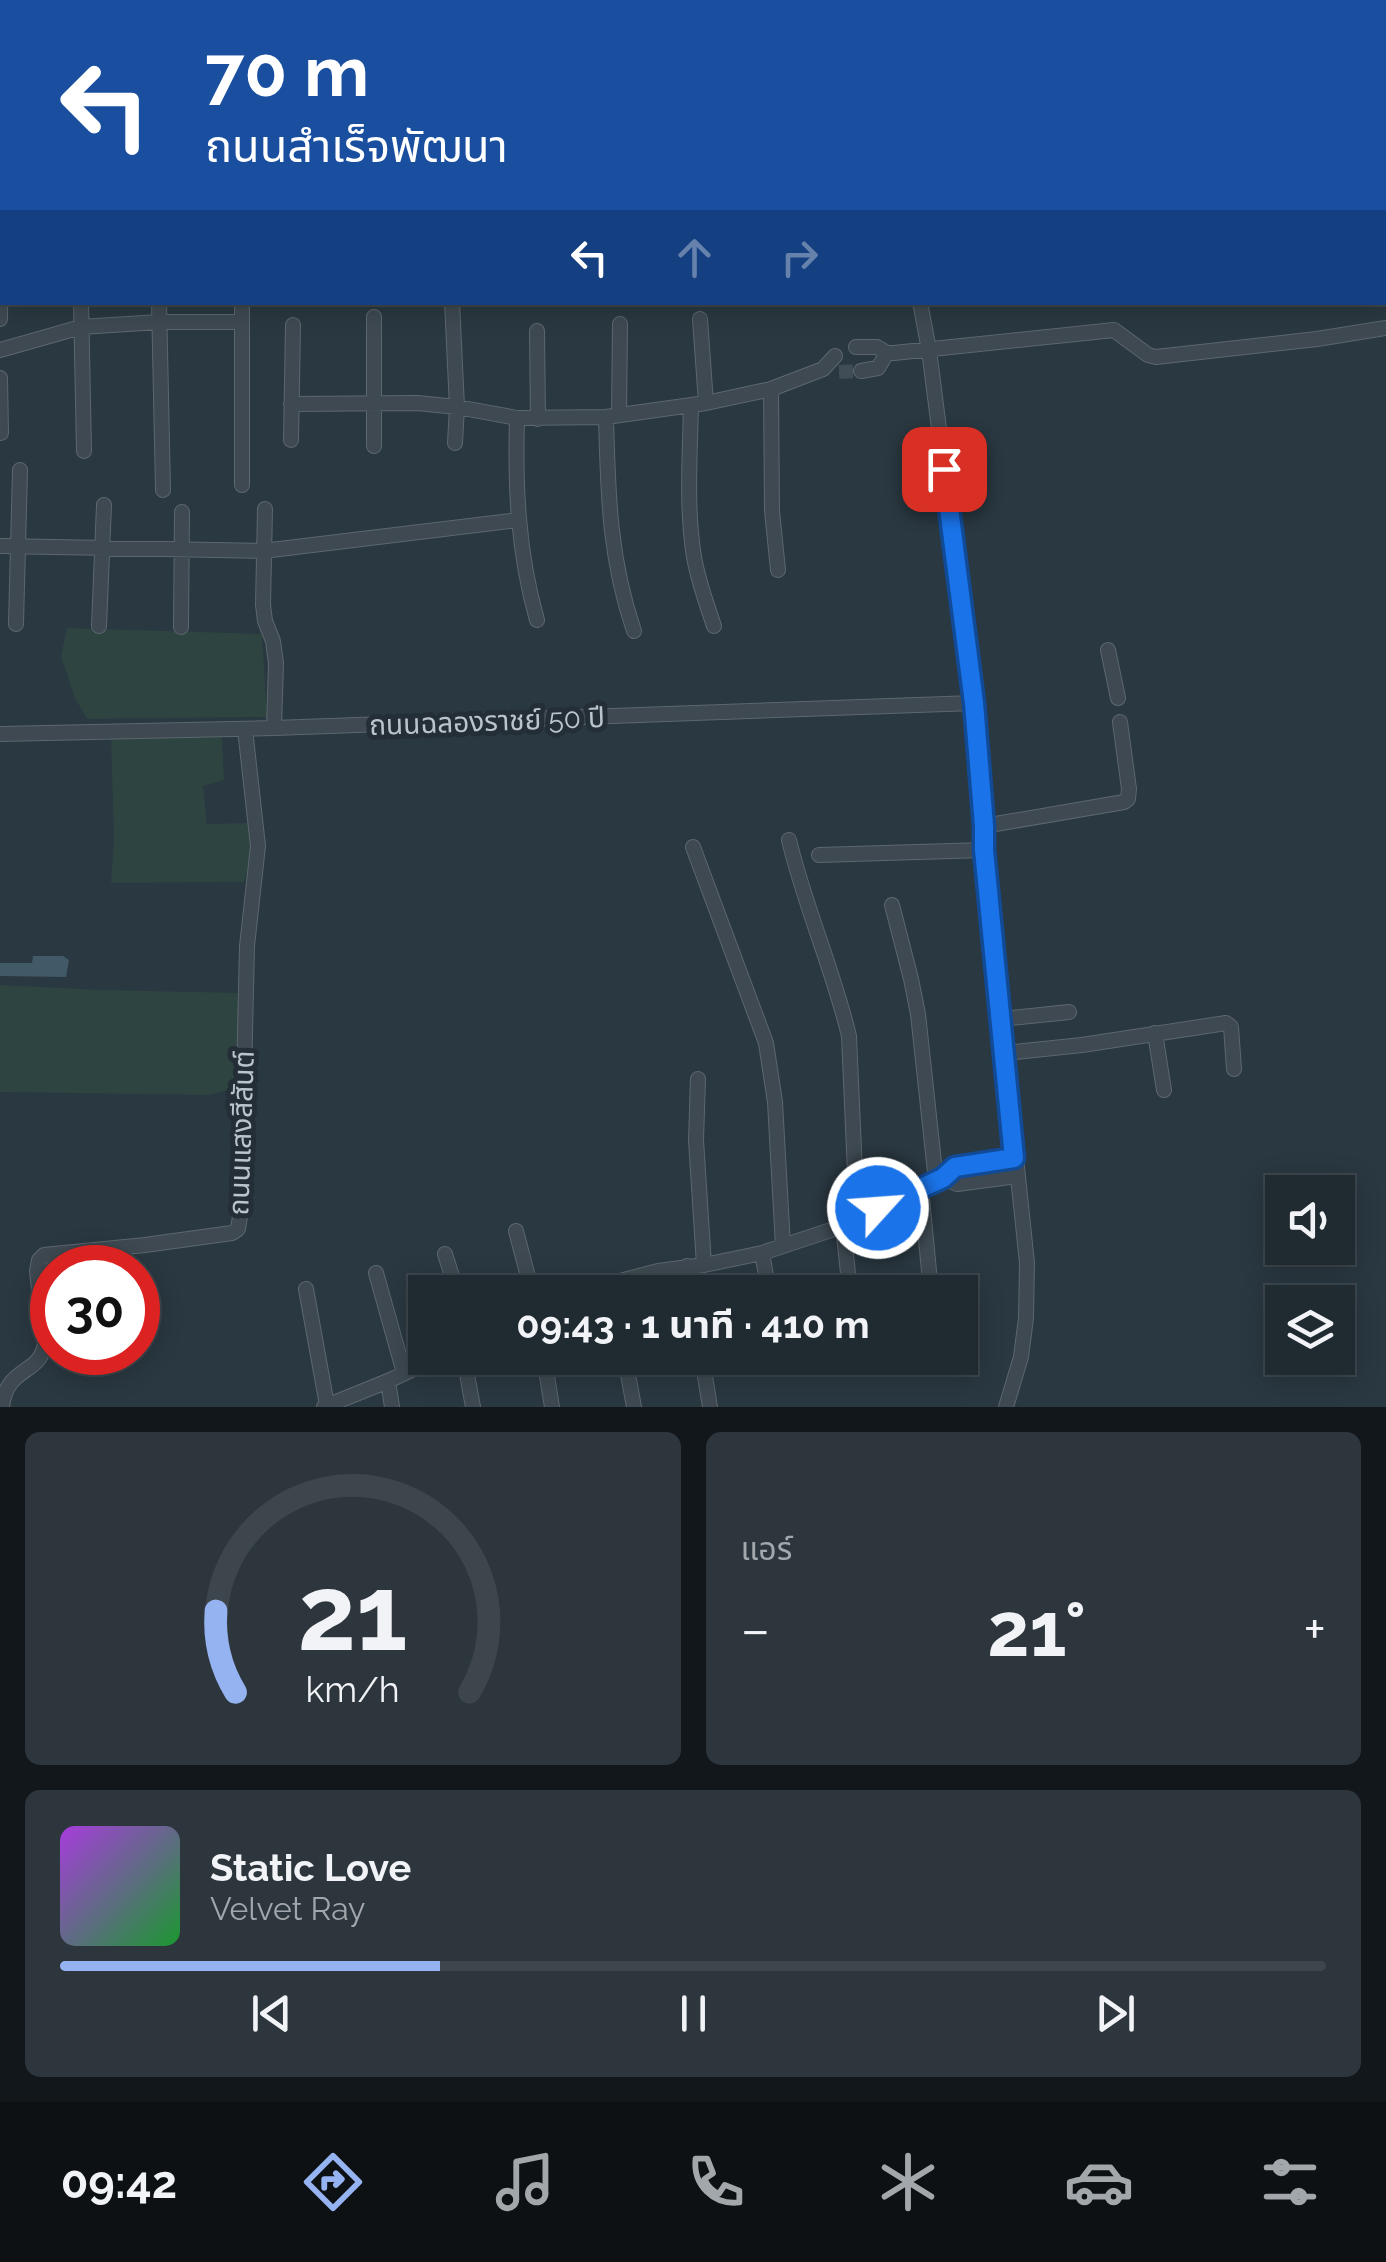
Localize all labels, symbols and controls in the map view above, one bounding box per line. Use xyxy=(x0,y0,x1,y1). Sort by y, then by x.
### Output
text: 70 m xyxy=(205,30,369,112)
icon: left xyxy=(40,40,170,170)
text: ถนนสำเร็จพัฒนา xyxy=(205,120,508,173)
icon: left xyxy=(562,230,617,285)
icon: ahead xyxy=(667,230,722,285)
icon: right xyxy=(772,230,827,285)
pin xyxy=(902,427,987,512)
icon: arrive xyxy=(917,442,972,497)
street label: ถนนฉลองราชย์ 50 ปี xyxy=(369,701,605,742)
street label: ถนนแสงสีสันต์ xyxy=(222,1050,261,1216)
position arrow xyxy=(826,1156,930,1260)
map controls xyxy=(1265,1175,1355,1375)
button: sound xyxy=(1265,1175,1355,1265)
speed limit sign: 30 xyxy=(30,1245,160,1375)
button: layers xyxy=(1265,1285,1355,1375)
text: 09:43 · 1 นาที · 410 m xyxy=(516,1302,870,1347)
text: แอร์ xyxy=(741,1530,792,1567)
text: 21 xyxy=(298,1552,408,1674)
text: 21° xyxy=(987,1585,1086,1674)
text: − xyxy=(741,1597,770,1662)
text: + xyxy=(1303,1597,1326,1662)
text: km/h xyxy=(306,1668,400,1710)
text: Static Love xyxy=(210,1845,411,1890)
text: Velvet Ray xyxy=(210,1890,365,1927)
icon: previous xyxy=(244,1986,299,2041)
icon: pause xyxy=(666,1986,721,2041)
icon: next xyxy=(1088,1986,1143,2041)
icon: directions xyxy=(298,2147,368,2217)
icon: music xyxy=(490,2147,560,2217)
icon: phone xyxy=(681,2147,751,2217)
icon: climate xyxy=(873,2147,943,2217)
icon: car xyxy=(1064,2147,1134,2217)
icon: filters xyxy=(1255,2147,1325,2217)
text: 09:42 xyxy=(61,2156,177,2209)

